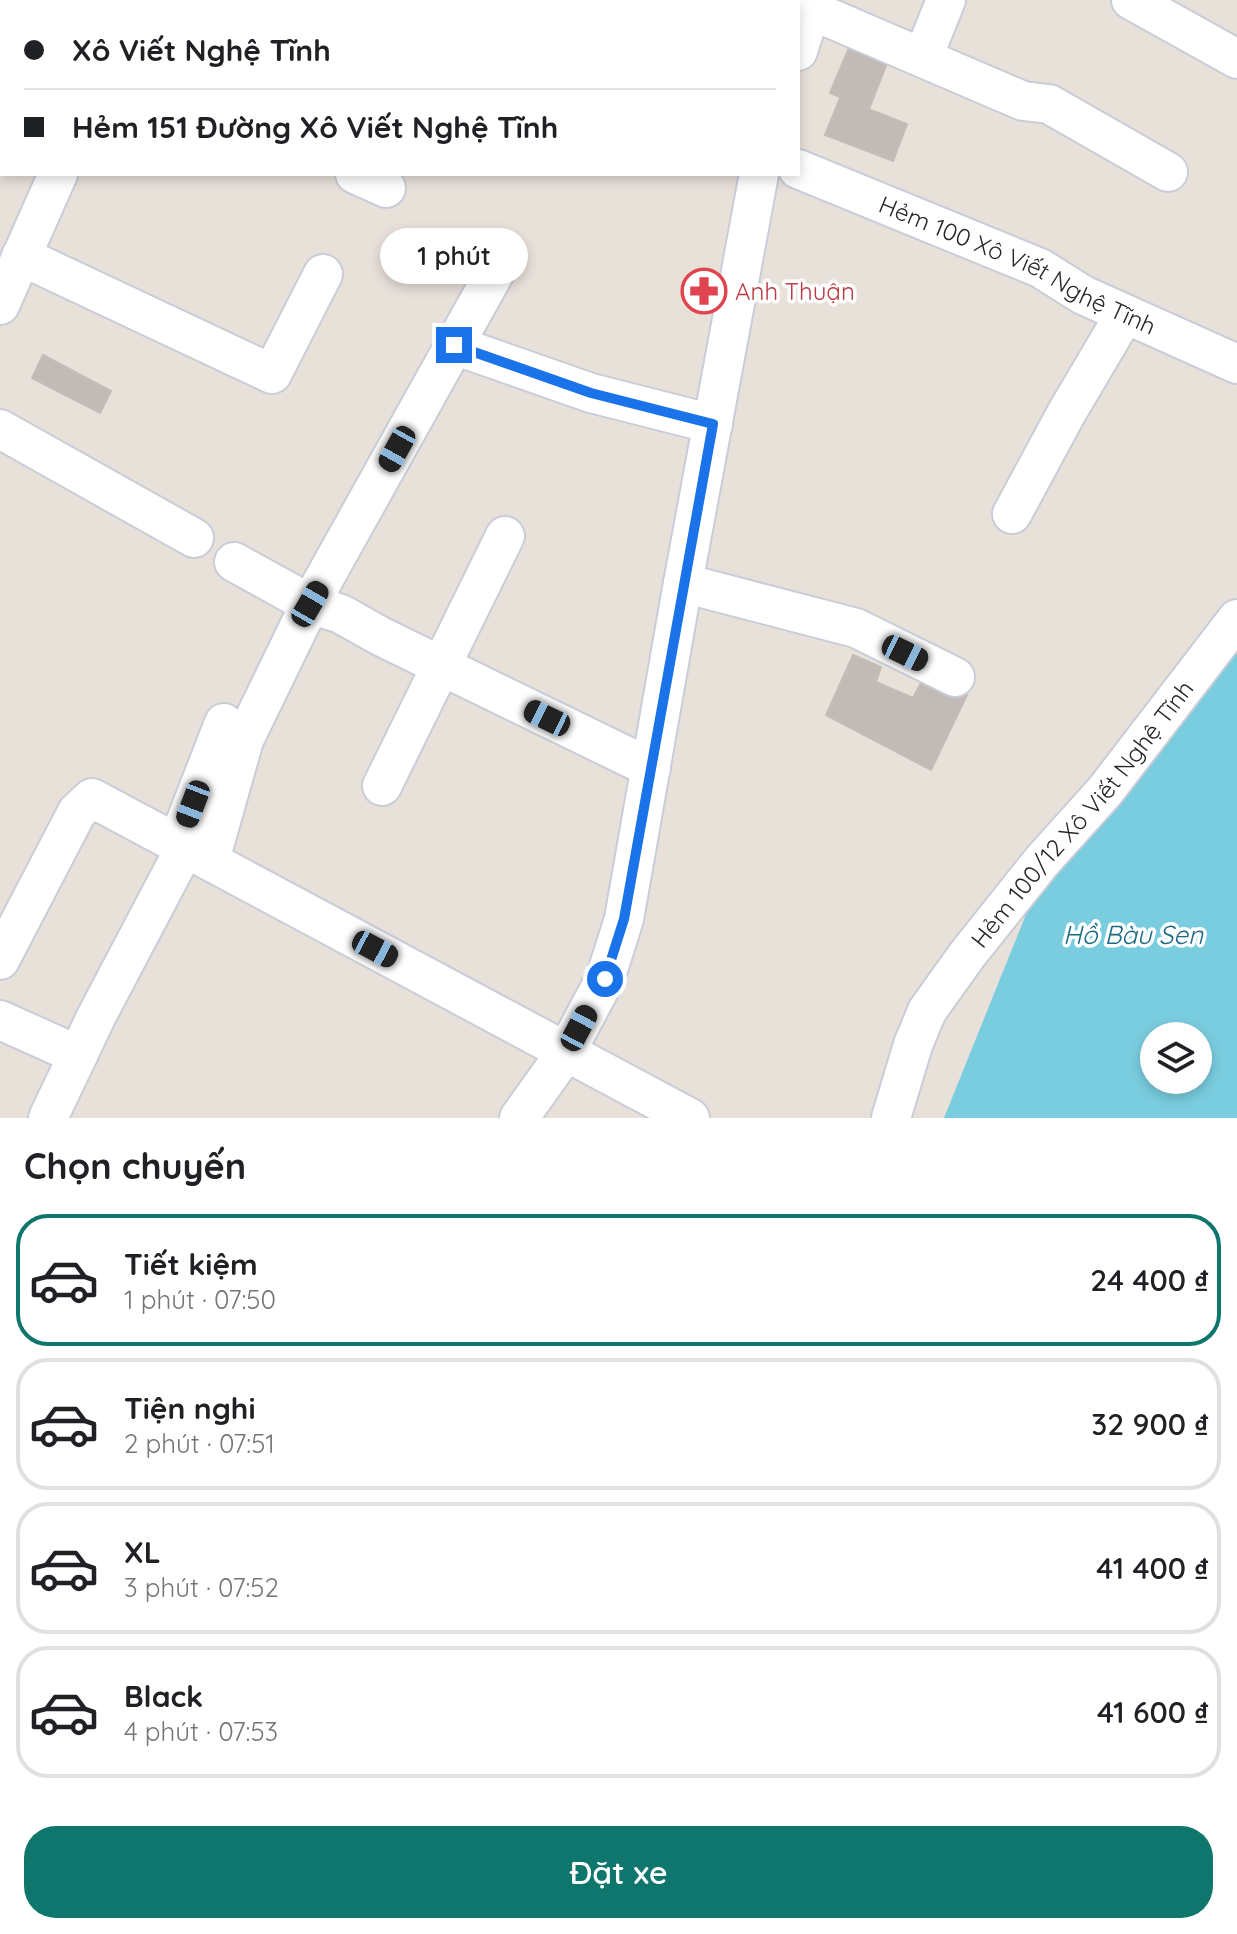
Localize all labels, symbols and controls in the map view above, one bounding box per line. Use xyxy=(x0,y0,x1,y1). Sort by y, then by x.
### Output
text: Xô Viết Nghệ Tĩnh xyxy=(72,31,331,69)
text: Hẻm 151 Đường Xô Viết Nghệ Tĩnh xyxy=(72,108,558,146)
street label: Hẻm 100 Xô Viết Nghệ Tĩnh xyxy=(875,189,1161,341)
callout: 1 phút xyxy=(380,229,528,285)
text: 1 phút xyxy=(417,239,491,272)
pharmacy icon: Anh Thuận xyxy=(680,267,728,315)
place label: Anh Thuận xyxy=(735,276,855,306)
route end xyxy=(436,327,472,363)
car xyxy=(375,422,419,476)
car xyxy=(288,577,332,631)
car xyxy=(878,632,932,674)
street label: Hẻm 100/12 Xô Viết Nghệ Tĩnh xyxy=(964,674,1200,953)
car xyxy=(520,697,574,739)
car xyxy=(173,777,213,831)
water label: Hồ Bàu Sen xyxy=(1063,918,1204,951)
car xyxy=(348,927,402,971)
route start xyxy=(587,961,623,997)
car xyxy=(557,1001,601,1055)
map controls xyxy=(1140,1022,1212,1094)
button: layers xyxy=(1140,1022,1212,1094)
text: Chọn chuyến xyxy=(24,1143,246,1188)
icon: car xyxy=(28,1244,100,1316)
text: Tiết kiệm xyxy=(124,1245,258,1283)
text: 24 400 ₫ xyxy=(1090,1261,1209,1299)
text: 1 phút · 07:50 xyxy=(124,1283,276,1316)
icon: car xyxy=(28,1388,100,1460)
text: Tiện nghi xyxy=(124,1389,256,1427)
text: 32 900 ₫ xyxy=(1091,1405,1209,1443)
text: 2 phút · 07:51 xyxy=(124,1427,275,1460)
icon: car xyxy=(28,1532,100,1604)
text: XL xyxy=(124,1533,161,1571)
text: 41 400 ₫ xyxy=(1096,1549,1209,1587)
text: 3 phút · 07:52 xyxy=(124,1571,279,1604)
icon: car xyxy=(28,1676,100,1748)
text: Black xyxy=(124,1677,203,1715)
text: 41 600 ₫ xyxy=(1097,1693,1209,1731)
text: 4 phút · 07:53 xyxy=(124,1715,278,1748)
button: Đặt xe xyxy=(24,1826,1213,1918)

